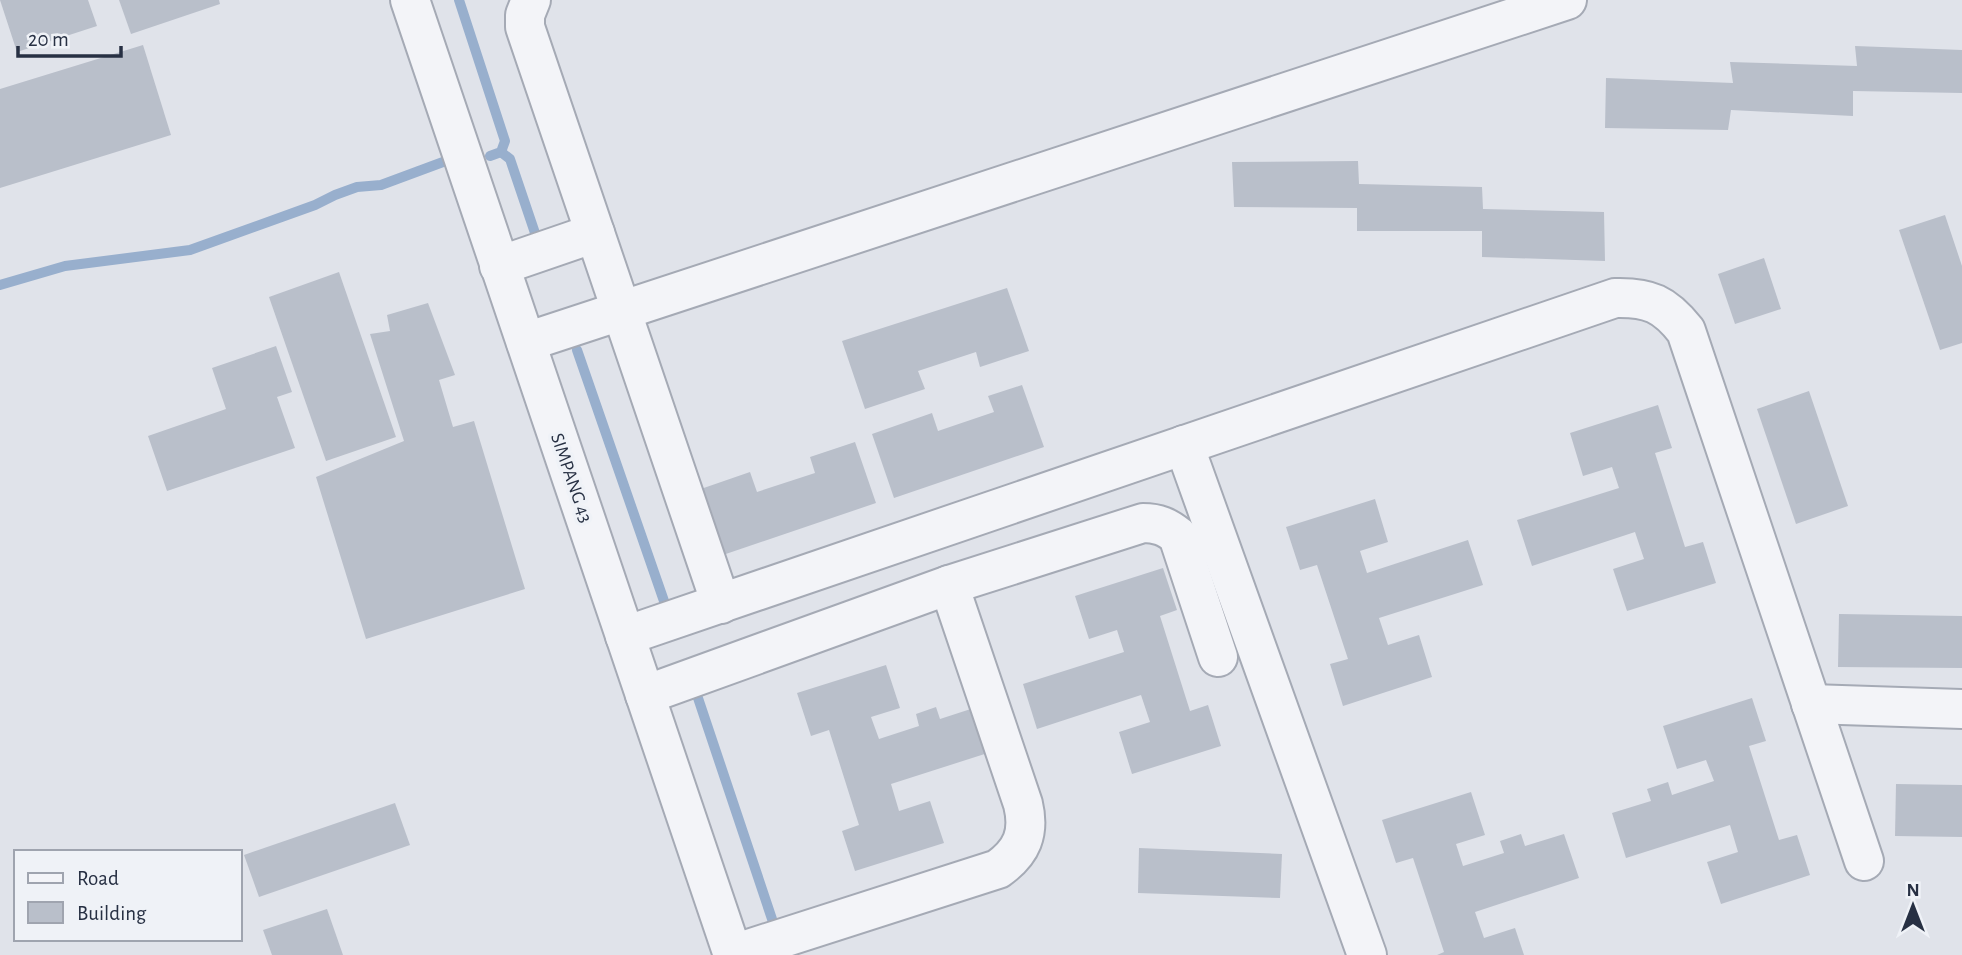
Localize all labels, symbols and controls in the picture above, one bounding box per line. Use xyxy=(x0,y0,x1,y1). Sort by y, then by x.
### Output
scale bar xyxy=(18,14,121,58)
text: 20 m xyxy=(28,29,69,50)
street label: SIMPANG 43 xyxy=(547,431,595,525)
legend xyxy=(14,850,242,941)
text: Road xyxy=(77,868,119,889)
north arrow xyxy=(1878,871,1948,941)
text: N xyxy=(1906,881,1920,900)
text: Building xyxy=(77,903,147,924)

